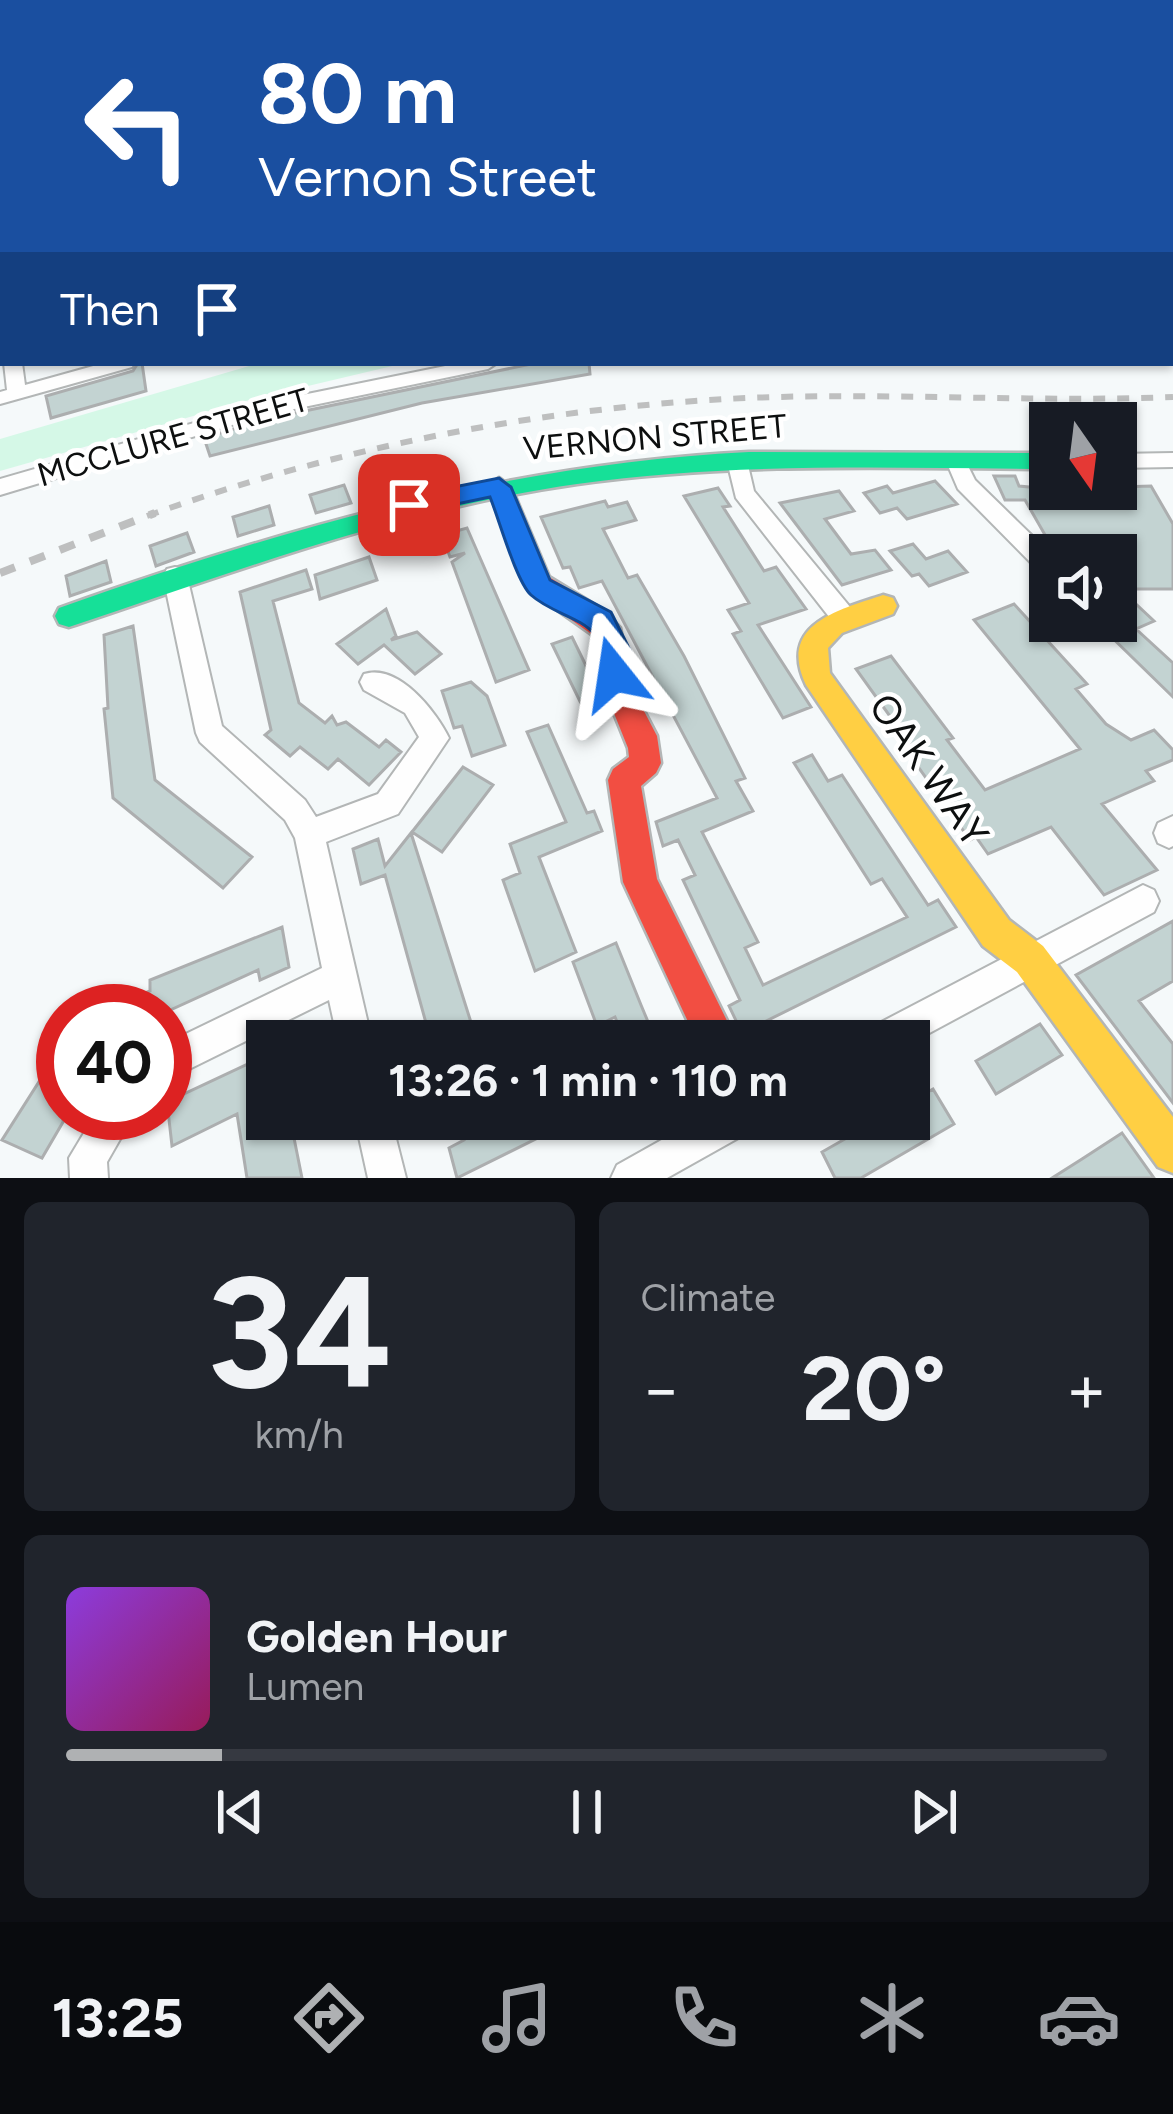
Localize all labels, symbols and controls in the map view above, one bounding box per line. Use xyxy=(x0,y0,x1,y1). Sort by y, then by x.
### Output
text: 80 m xyxy=(258,43,457,144)
icon: left xyxy=(60,48,216,204)
text: Vernon Street xyxy=(258,145,597,210)
icon: arrive xyxy=(184,276,250,342)
text: Then xyxy=(60,282,160,336)
street label: MCCLURE STREET xyxy=(33,380,313,494)
north arrow xyxy=(1029,402,1137,510)
map controls xyxy=(1029,402,1137,642)
street label: VERNON STREET xyxy=(522,406,788,468)
pin xyxy=(358,454,460,556)
icon: arrive xyxy=(376,472,442,538)
button: sound xyxy=(1029,534,1137,642)
position arrow xyxy=(551,611,677,737)
street label: OAK WAY xyxy=(859,685,999,856)
speed limit sign: 40 xyxy=(36,984,192,1140)
text: 13:26 · 1 min · 110 m xyxy=(388,1053,788,1107)
text: 34 xyxy=(207,1239,392,1426)
text: Climate xyxy=(641,1274,775,1321)
text: 20° xyxy=(802,1334,946,1443)
text: − xyxy=(641,1349,682,1429)
text: + xyxy=(1066,1349,1107,1429)
text: km/h xyxy=(255,1411,344,1458)
text: Golden Hour xyxy=(246,1609,507,1663)
text: Lumen xyxy=(246,1663,364,1710)
icon: previous xyxy=(207,1779,273,1845)
icon: pause xyxy=(554,1779,620,1845)
icon: next xyxy=(901,1779,967,1845)
icon: directions xyxy=(287,1976,371,2060)
icon: music xyxy=(475,1976,559,2060)
icon: phone xyxy=(662,1976,746,2060)
icon: climate xyxy=(850,1976,934,2060)
icon: car xyxy=(1037,1976,1121,2060)
text: 13:25 xyxy=(52,1986,183,2051)

